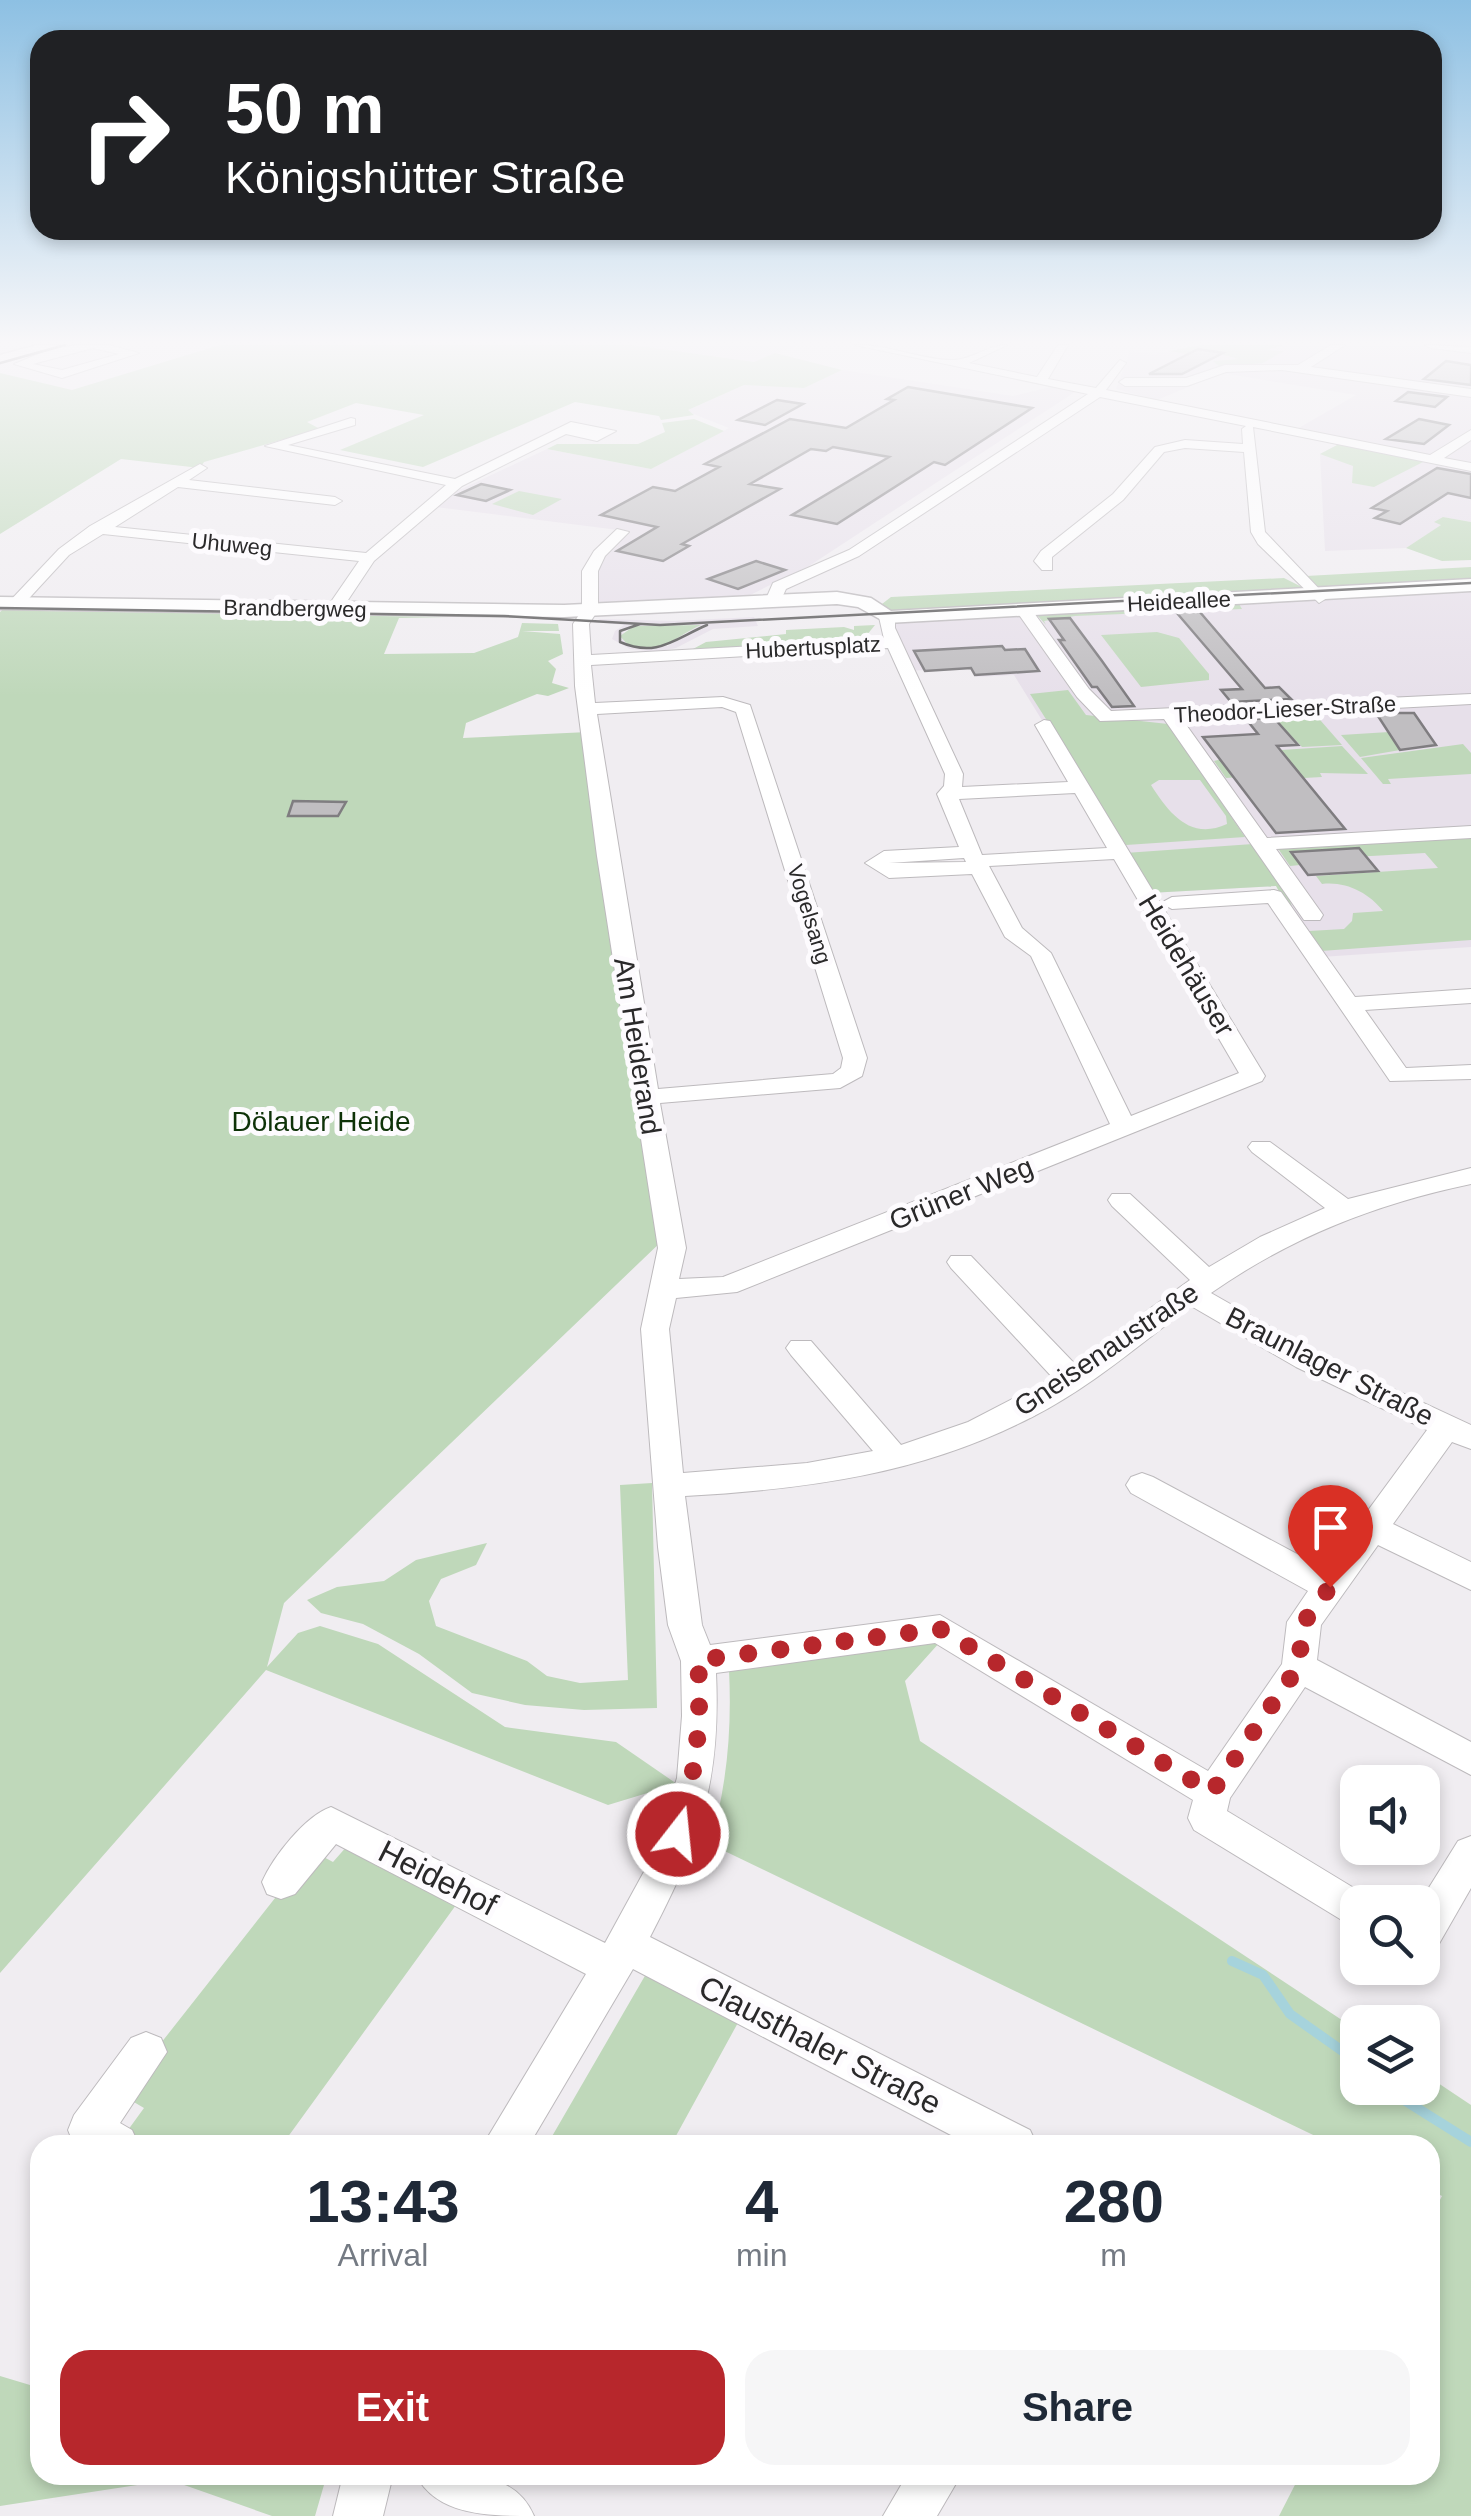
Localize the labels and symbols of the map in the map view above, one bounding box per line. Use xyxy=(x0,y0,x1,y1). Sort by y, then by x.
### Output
street label: Uhuweg xyxy=(191,528,273,561)
street label: Heideallee xyxy=(1126,586,1232,617)
street label: Brandbergweg xyxy=(223,595,367,622)
street label: Hubertusplatz xyxy=(745,631,881,664)
street label: Theodor-Lieser-Straße xyxy=(1173,691,1397,728)
street label: Vogelsang xyxy=(783,861,836,967)
street label: Heidehäuser xyxy=(1132,889,1241,1041)
street label: Am Heiderand xyxy=(608,955,667,1137)
park label: Dölauer Heide xyxy=(232,1106,411,1137)
street label: Grüner Weg xyxy=(885,1151,1037,1236)
street label: Gneisenaustraße xyxy=(1009,1277,1204,1422)
street label: Braunlager Straße xyxy=(1221,1301,1439,1432)
pin xyxy=(1288,1485,1373,1588)
position arrow xyxy=(626,1782,730,1886)
street label: Heidehof xyxy=(373,1833,503,1923)
street label: Clausthaler Straße xyxy=(693,1968,947,2122)

